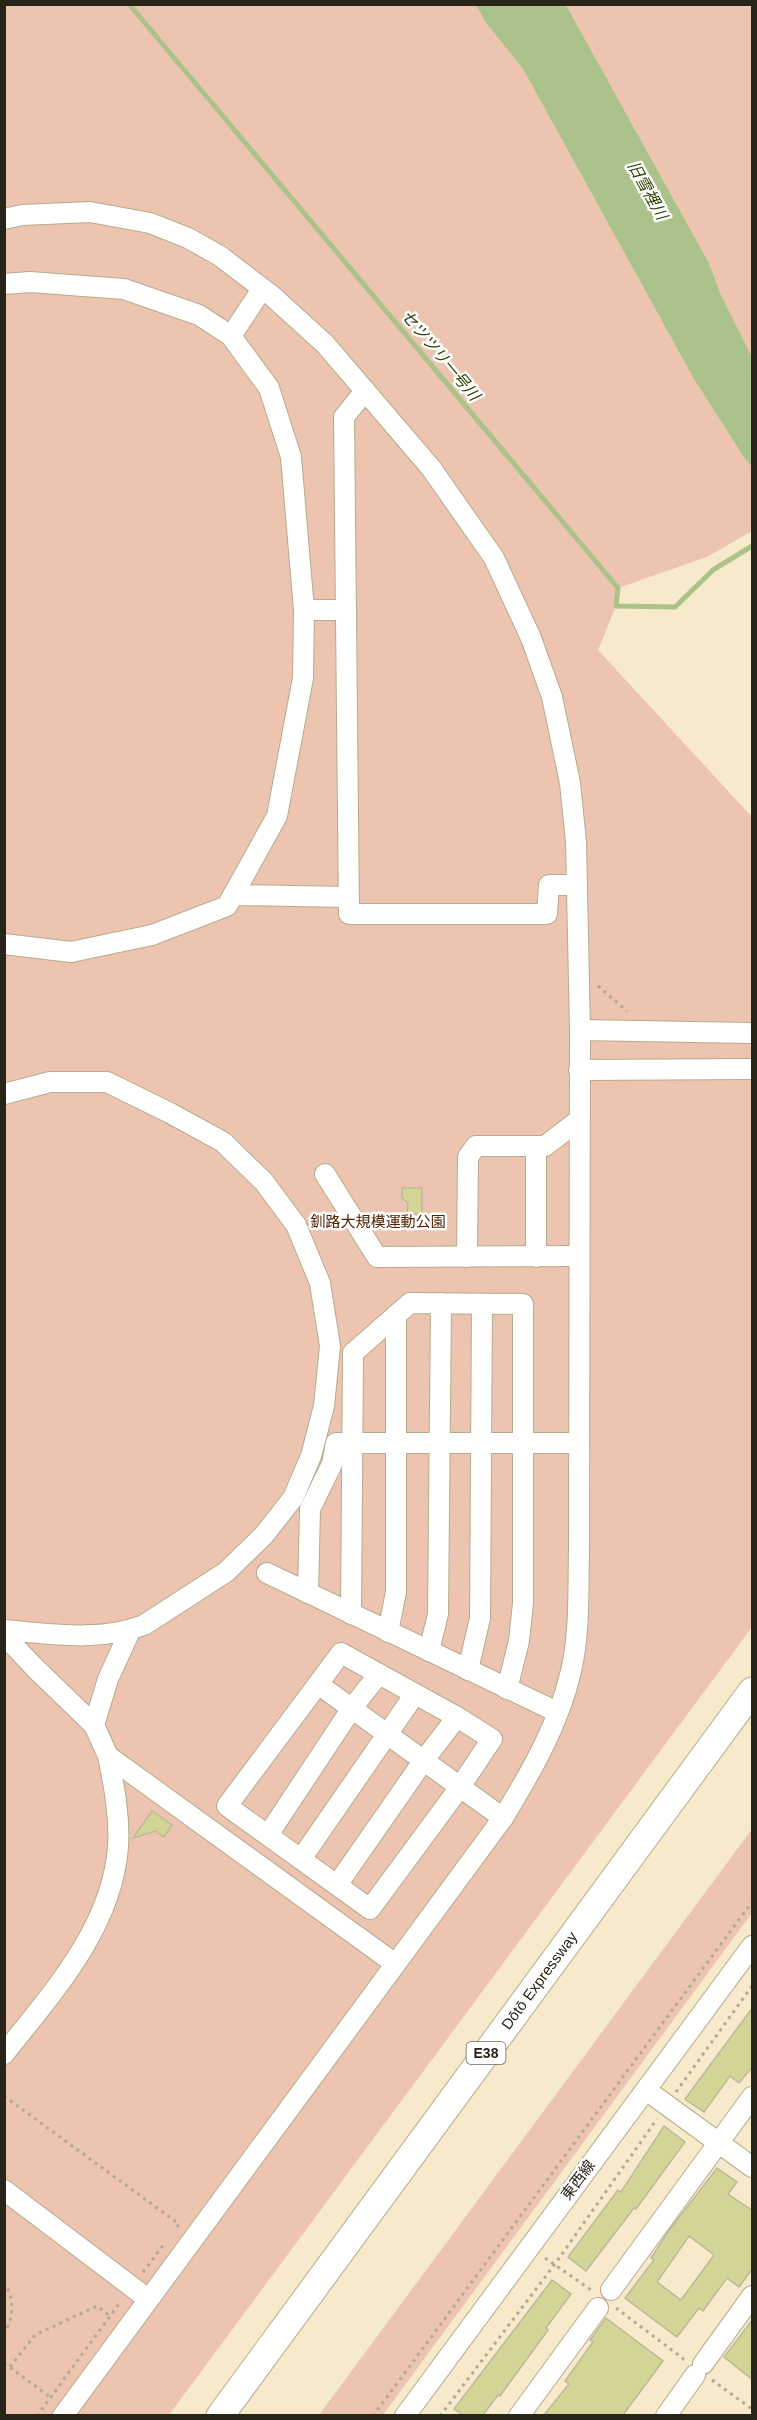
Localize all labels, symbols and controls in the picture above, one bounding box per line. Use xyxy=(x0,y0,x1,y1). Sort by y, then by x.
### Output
water label: 旧雪裡川 xyxy=(625,158,671,224)
water label: セツツリ一号川 xyxy=(398,307,484,405)
park label: 釧路大規模運動公園 xyxy=(310,1213,446,1230)
street label: Dōtō Expressway xyxy=(498,1928,581,2032)
road number: E38 xyxy=(466,2042,506,2064)
street label: 東西線 xyxy=(557,2157,598,2203)

